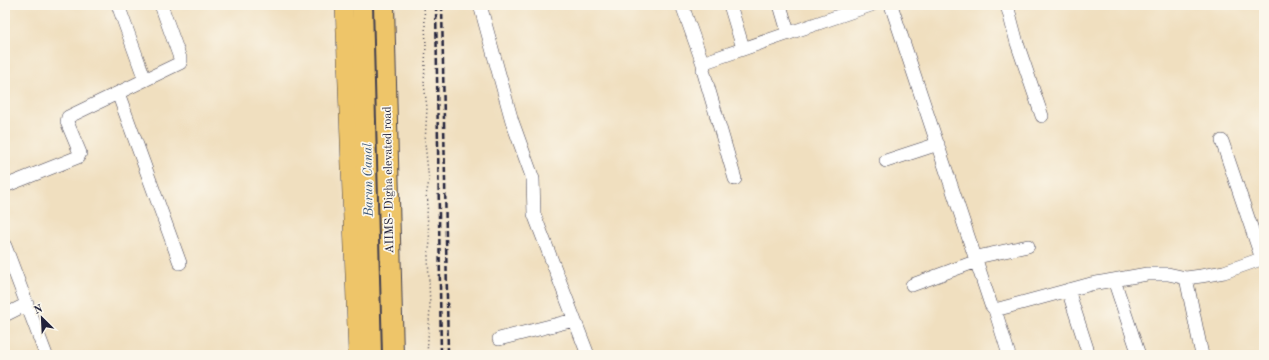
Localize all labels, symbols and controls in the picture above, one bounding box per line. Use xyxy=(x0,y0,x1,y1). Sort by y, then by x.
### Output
street label: AIIMS- Digha elevated road xyxy=(382,106,396,254)
water label: Barun Canal xyxy=(361,143,376,218)
north arrow xyxy=(22,298,62,338)
text: N xyxy=(32,303,45,317)

